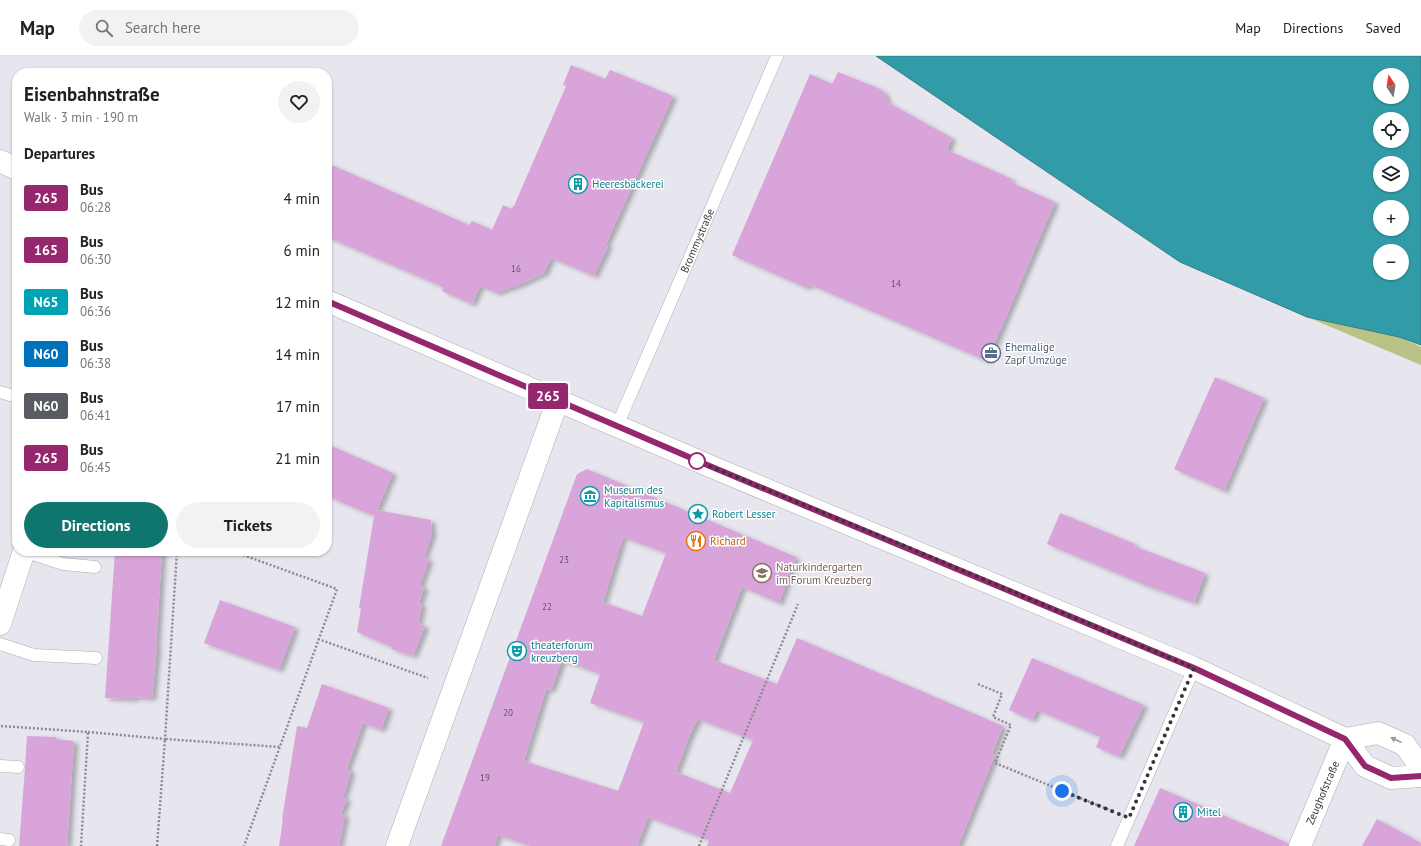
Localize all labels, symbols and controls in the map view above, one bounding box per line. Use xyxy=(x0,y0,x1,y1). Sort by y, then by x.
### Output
search box xyxy=(79,10,359,46)
text: Map xyxy=(20,16,55,40)
icon: search xyxy=(93,17,115,39)
text: Search here xyxy=(125,18,201,37)
text: Map xyxy=(1235,19,1261,37)
text: Directions xyxy=(1283,19,1343,37)
text: Saved xyxy=(1365,19,1401,37)
north arrow xyxy=(1373,68,1409,104)
map controls xyxy=(1373,68,1409,280)
button: heart xyxy=(278,81,320,123)
text: Eisenbahnstraße xyxy=(24,82,160,106)
text: Walk · 3 min · 190 m xyxy=(24,109,138,126)
button: locate xyxy=(1373,112,1409,148)
text: Departures xyxy=(24,144,95,163)
button: layers xyxy=(1373,156,1409,192)
building icon: Heeresbäckerei xyxy=(567,173,589,195)
place label: Heeresbäckerei xyxy=(592,177,664,191)
text: Bus xyxy=(80,180,103,199)
text: 265 xyxy=(34,189,58,207)
text: 4 min xyxy=(283,189,320,208)
text: 06:28 xyxy=(80,199,111,216)
button: + xyxy=(1373,200,1409,236)
street label: Brommystraße xyxy=(677,206,717,275)
text: Bus xyxy=(80,232,103,251)
text: 165 xyxy=(34,241,58,259)
text: 6 min xyxy=(283,241,320,260)
button: − xyxy=(1373,244,1409,280)
text: 06:30 xyxy=(80,251,111,268)
house number: 16 xyxy=(511,263,521,274)
house number: 14 xyxy=(891,278,901,289)
text: Bus xyxy=(80,284,103,303)
text: N65 xyxy=(33,293,59,311)
text: 12 min xyxy=(275,293,320,312)
text: 06:36 xyxy=(80,303,111,320)
text: Bus xyxy=(80,336,103,355)
place label: Ehemalige Zapf Umzüge xyxy=(1005,340,1067,367)
office icon: Ehemalige Zapf Umzüge xyxy=(980,342,1002,364)
text: N60 xyxy=(33,345,59,363)
text: 14 min xyxy=(275,345,320,364)
text: 06:38 xyxy=(80,355,111,372)
line badge: 265 xyxy=(525,383,571,409)
text: 265 xyxy=(536,387,560,405)
text: Bus xyxy=(80,388,103,407)
text: N60 xyxy=(33,397,59,415)
text: 17 min xyxy=(276,397,320,416)
text: 06:41 xyxy=(80,407,111,424)
text: Bus xyxy=(80,440,103,459)
text: 265 xyxy=(34,449,58,467)
text: 21 min xyxy=(275,449,320,468)
unlabelled marker xyxy=(688,452,706,470)
text: 06:45 xyxy=(80,459,111,476)
place label: Museum des Kapitalismus xyxy=(604,483,665,510)
museum icon: Museum des Kapitalismus xyxy=(579,485,601,507)
button: Directions xyxy=(24,502,168,548)
button: Tickets xyxy=(176,502,320,548)
place icon: Robert Lesser xyxy=(687,503,709,525)
place label: Robert Lesser xyxy=(712,507,776,521)
restaurant icon: Richard xyxy=(685,530,707,552)
place label: Richard xyxy=(710,534,746,548)
house number: 23 xyxy=(559,554,569,565)
place label: Naturkindergarten im Forum Kreuzberg xyxy=(776,560,872,587)
school or university icon: Naturkindergarten im Forum Kreuzberg xyxy=(751,562,773,584)
house number: 22 xyxy=(542,601,552,612)
place label: theaterforum kreuzberg xyxy=(531,638,593,665)
theatre icon: theaterforum kreuzberg xyxy=(506,640,528,662)
house number: 20 xyxy=(503,707,513,718)
one-way arrow xyxy=(1390,737,1401,743)
street label: Zeughofstraße xyxy=(1303,758,1342,827)
house number: 19 xyxy=(480,772,490,783)
your location xyxy=(1052,781,1072,801)
building icon: Mitel xyxy=(1172,801,1194,823)
place label: Mitel xyxy=(1197,805,1222,819)

